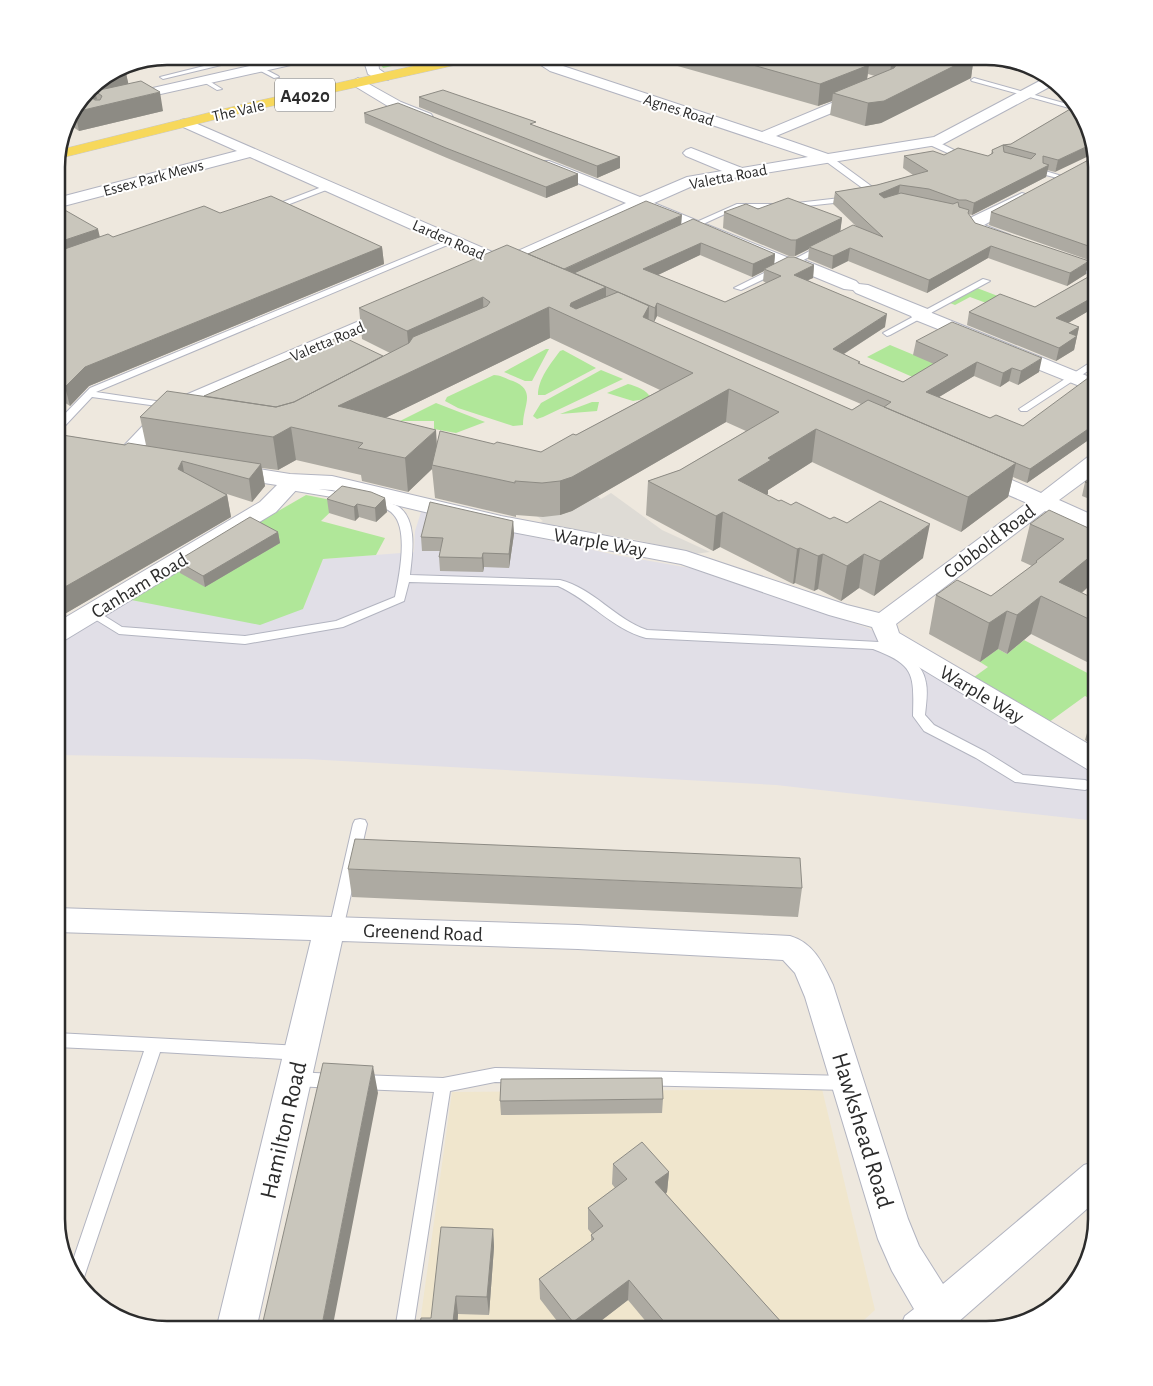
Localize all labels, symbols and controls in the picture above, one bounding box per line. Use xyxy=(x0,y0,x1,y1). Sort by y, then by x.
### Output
road number: A4020 xyxy=(275,78,335,112)
street label: Agnes Road xyxy=(641,91,716,129)
street label: The Vale xyxy=(211,97,266,125)
street label: Essex Park Mews xyxy=(101,157,205,199)
street label: Valetta Road xyxy=(688,162,768,192)
street label: Larden Road xyxy=(410,217,487,263)
street label: Valetta Road xyxy=(288,319,367,365)
street label: Cobbold Road xyxy=(940,501,1039,582)
street label: Warple Way xyxy=(552,525,648,561)
street label: Canham Road xyxy=(88,549,191,622)
street label: Warple Way xyxy=(936,662,1027,728)
street label: Greenend Road xyxy=(363,921,483,945)
street label: Hawkshead Road xyxy=(827,1050,897,1211)
street label: Hamilton Road xyxy=(256,1059,311,1201)

